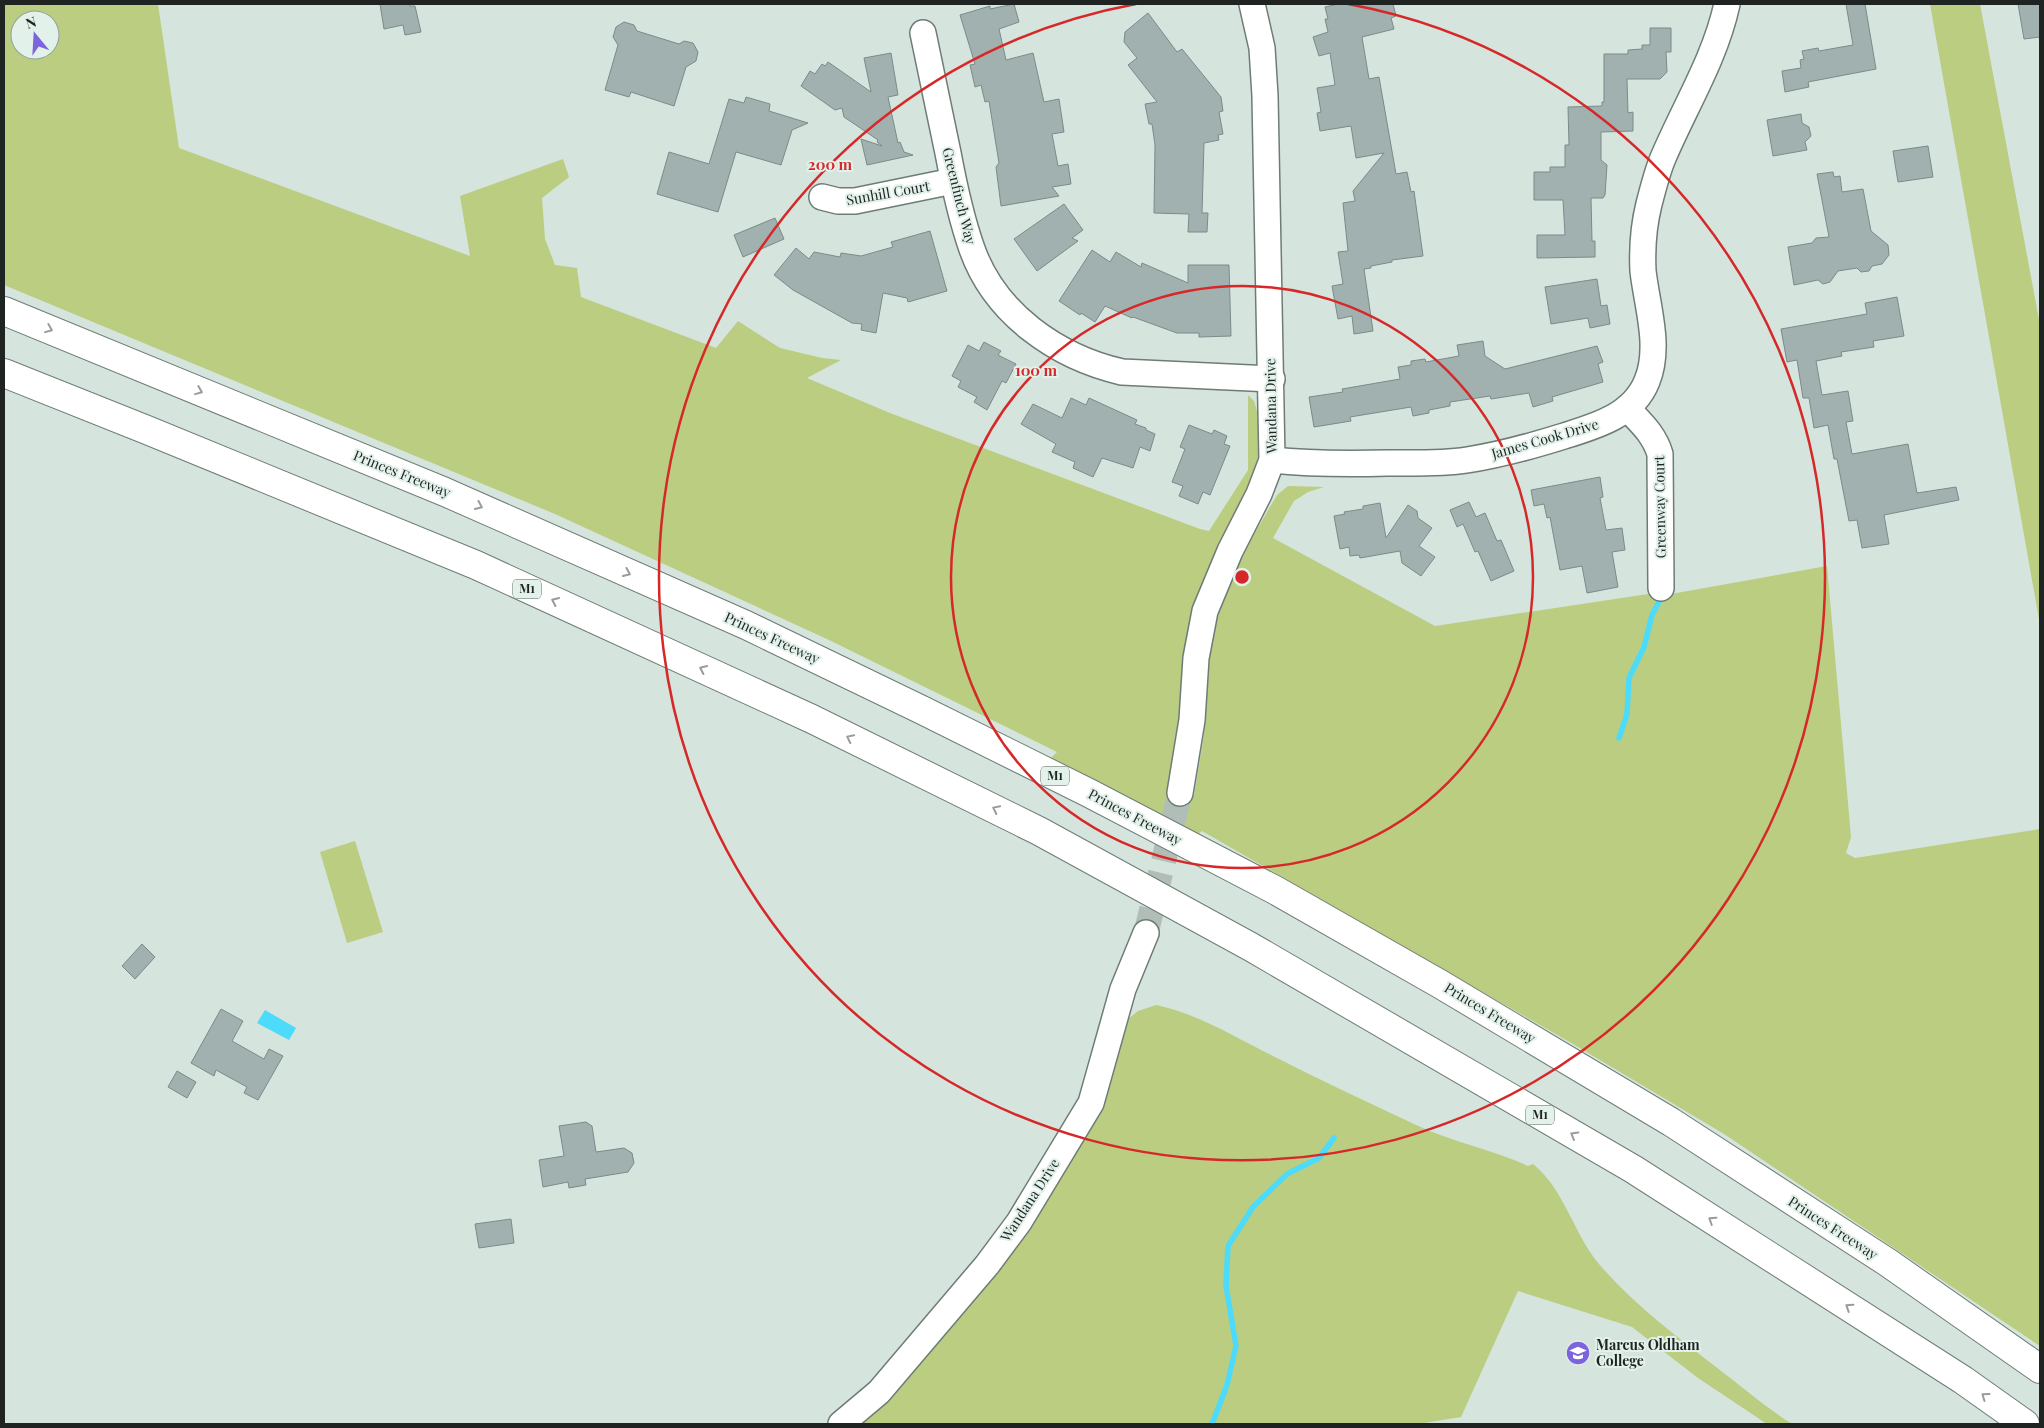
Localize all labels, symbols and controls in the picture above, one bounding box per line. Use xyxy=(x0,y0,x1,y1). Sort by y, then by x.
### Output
north arrow xyxy=(10,10,60,60)
text: N xyxy=(23,12,39,33)
street label: Greenfinch Way xyxy=(938,145,981,246)
text: 200 m xyxy=(808,154,853,174)
street label: Sunhill Court xyxy=(845,176,932,209)
one-way arrow xyxy=(44,323,53,334)
street label: Wandana Drive xyxy=(1260,358,1281,455)
text: 100 m xyxy=(1015,360,1058,380)
one-way arrow xyxy=(194,385,203,395)
street label: James Cook Drive xyxy=(1488,414,1601,463)
street label: Princes Freeway xyxy=(351,445,454,502)
street label: Greenway Court xyxy=(1649,455,1670,558)
one-way arrow xyxy=(474,500,483,511)
one-way arrow xyxy=(622,566,631,577)
centre of rings xyxy=(1233,568,1251,586)
road number: M1 xyxy=(513,580,541,598)
one-way arrow xyxy=(551,597,560,608)
street label: Princes Freeway xyxy=(721,607,823,668)
one-way arrow xyxy=(699,665,708,675)
one-way arrow xyxy=(846,734,855,744)
road number: M1 xyxy=(1041,766,1069,786)
street label: Princes Freeway xyxy=(1085,784,1185,849)
one-way arrow xyxy=(992,806,1001,816)
street label: Princes Freeway xyxy=(1441,978,1539,1047)
road number: M1 xyxy=(1526,1106,1554,1124)
one-way arrow xyxy=(1570,1131,1579,1141)
street label: Wandana Drive xyxy=(995,1155,1064,1246)
street label: Princes Freeway xyxy=(1785,1192,1882,1264)
one-way arrow xyxy=(1708,1216,1717,1226)
one-way arrow xyxy=(1845,1304,1854,1314)
place label: Marcus Oldham College xyxy=(1596,1335,1700,1370)
school or university icon: Marcus Oldham College xyxy=(1565,1340,1591,1366)
one-way arrow xyxy=(1981,1393,1991,1402)

